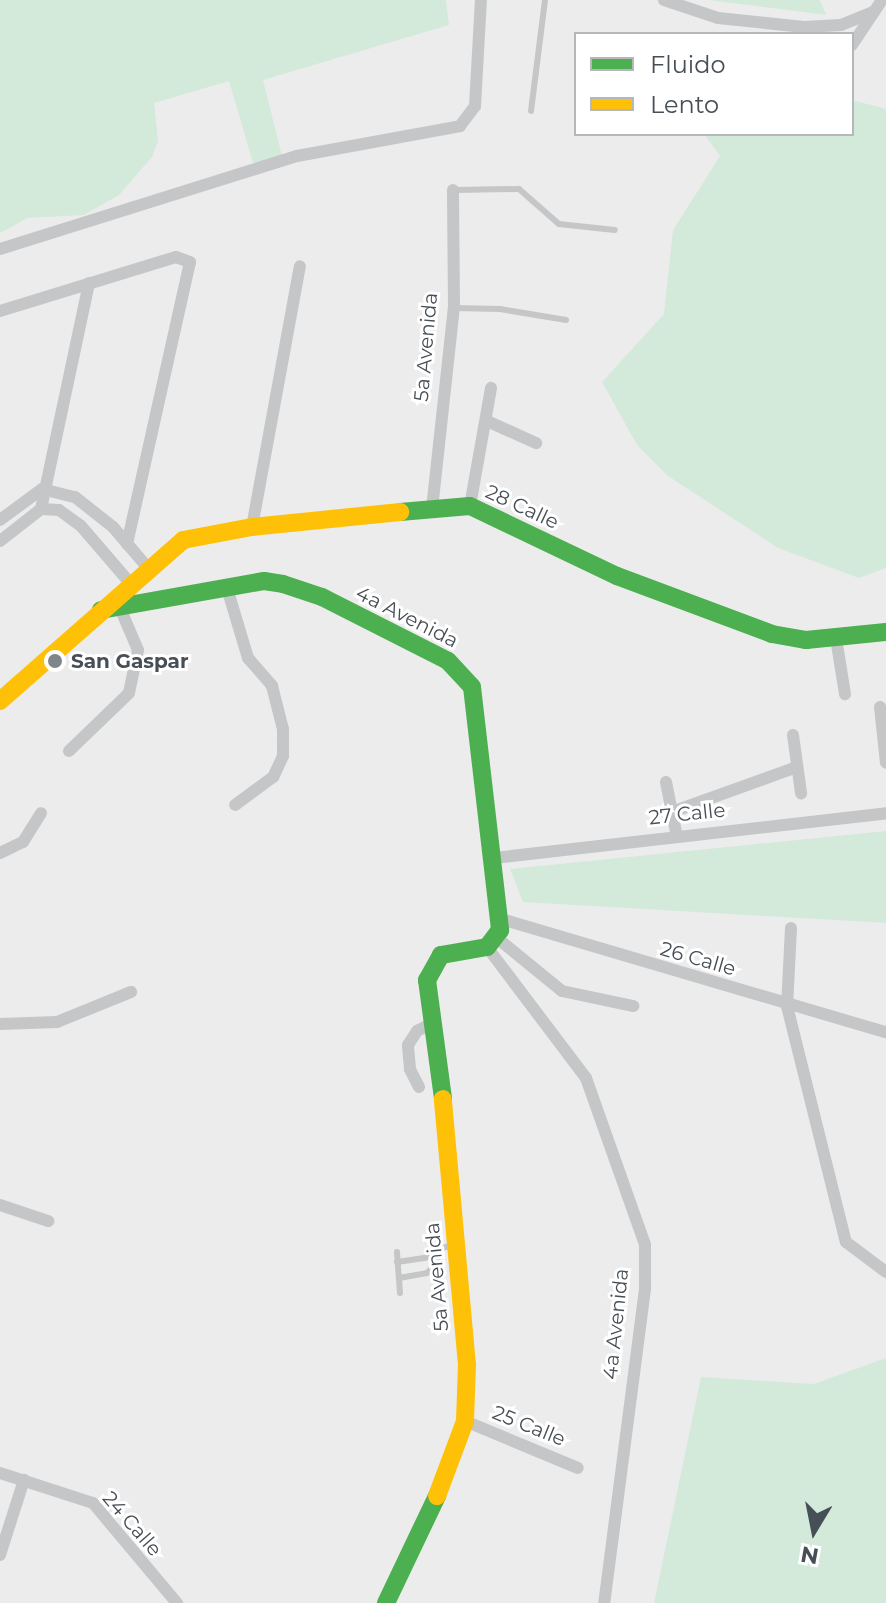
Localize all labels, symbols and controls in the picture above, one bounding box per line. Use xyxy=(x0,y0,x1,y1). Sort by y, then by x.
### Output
legend xyxy=(574,32,854,136)
text: Fluido xyxy=(650,50,726,79)
text: Lento xyxy=(650,90,719,119)
street label: 5a Avenida xyxy=(409,292,443,402)
street label: 28 Calle xyxy=(482,480,562,534)
street label: 4a Avenida xyxy=(352,581,462,653)
place label: San Gaspar xyxy=(71,649,189,673)
marker: San Gaspar xyxy=(46,652,64,670)
street label: 27 Calle xyxy=(647,798,727,830)
street label: 26 Calle xyxy=(657,937,739,981)
street label: 5a Avenida xyxy=(420,1222,454,1332)
street label: 4a Avenida xyxy=(598,1267,634,1381)
street label: 25 Calle xyxy=(489,1401,569,1451)
street label: 24 Calle xyxy=(97,1487,167,1561)
north arrow xyxy=(774,1491,854,1571)
text: N xyxy=(799,1540,821,1570)

